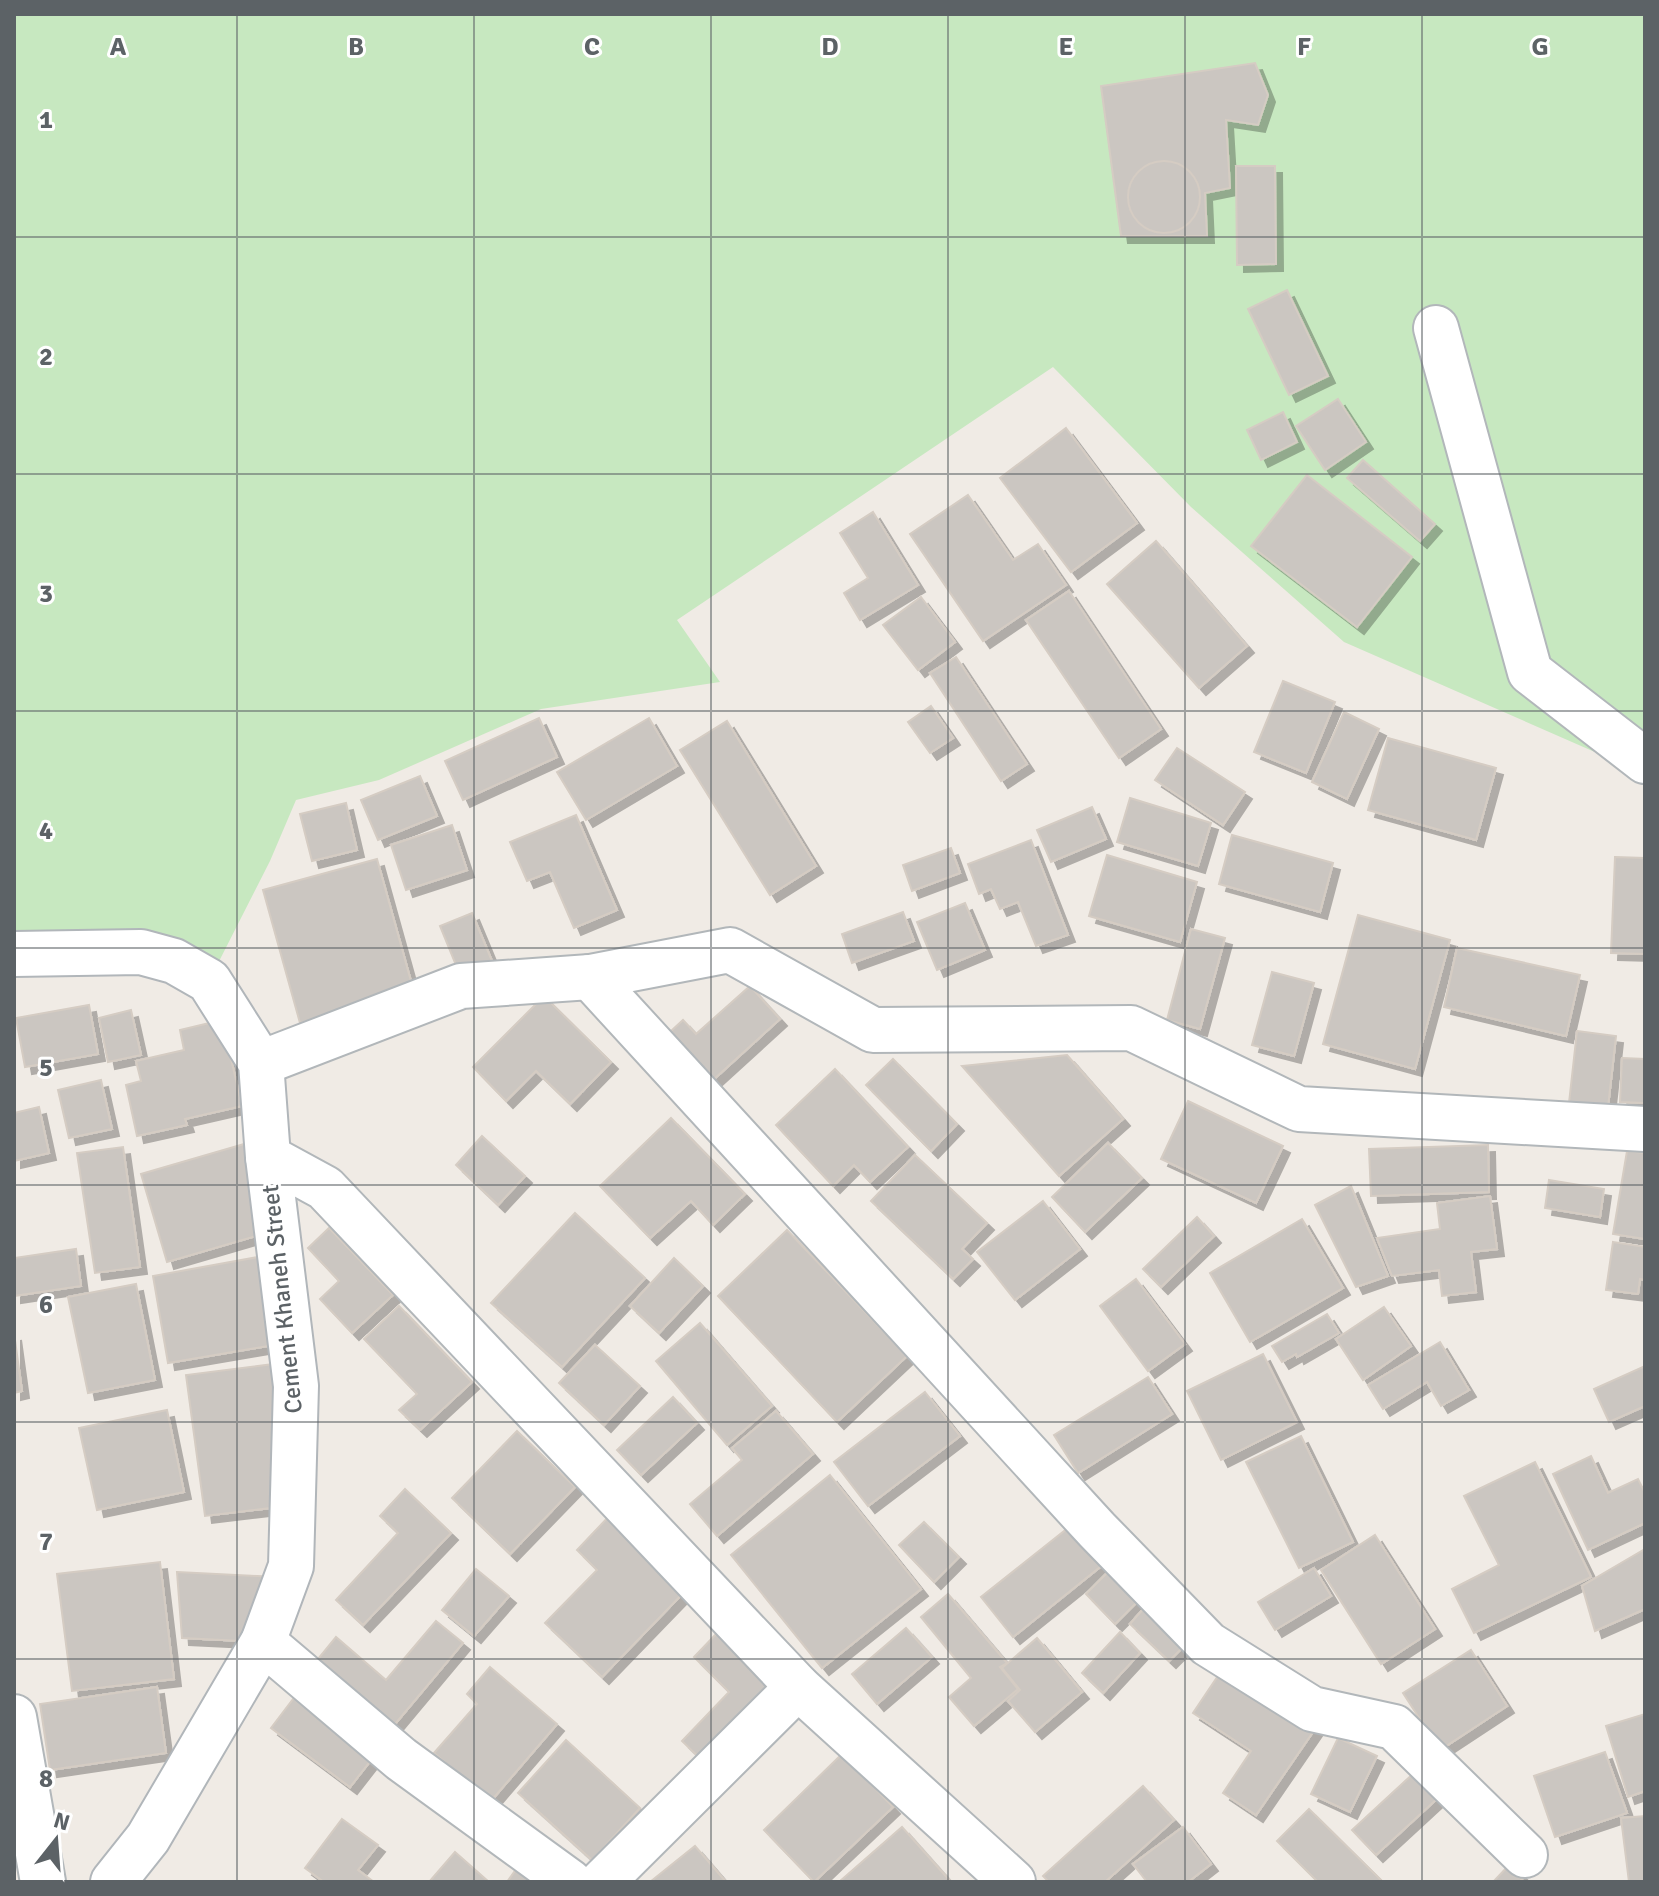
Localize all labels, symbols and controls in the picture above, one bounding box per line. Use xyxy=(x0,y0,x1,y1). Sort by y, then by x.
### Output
text: A xyxy=(110,31,127,63)
text: B xyxy=(348,31,364,63)
text: C xyxy=(584,31,600,63)
text: D xyxy=(821,31,839,63)
text: E xyxy=(1059,31,1073,63)
text: F xyxy=(1297,31,1311,63)
text: G xyxy=(1531,31,1549,63)
text: 1 xyxy=(39,104,53,136)
text: 2 xyxy=(39,341,53,373)
text: 3 xyxy=(39,578,53,610)
text: 4 xyxy=(39,815,53,847)
text: 5 xyxy=(39,1052,53,1084)
street label: Cement Khaneh Street xyxy=(255,1183,309,1415)
text: 6 xyxy=(39,1289,53,1321)
text: 7 xyxy=(39,1526,53,1558)
text: 8 xyxy=(39,1763,53,1795)
north arrow xyxy=(16,1800,96,1880)
text: N xyxy=(50,1806,73,1837)

